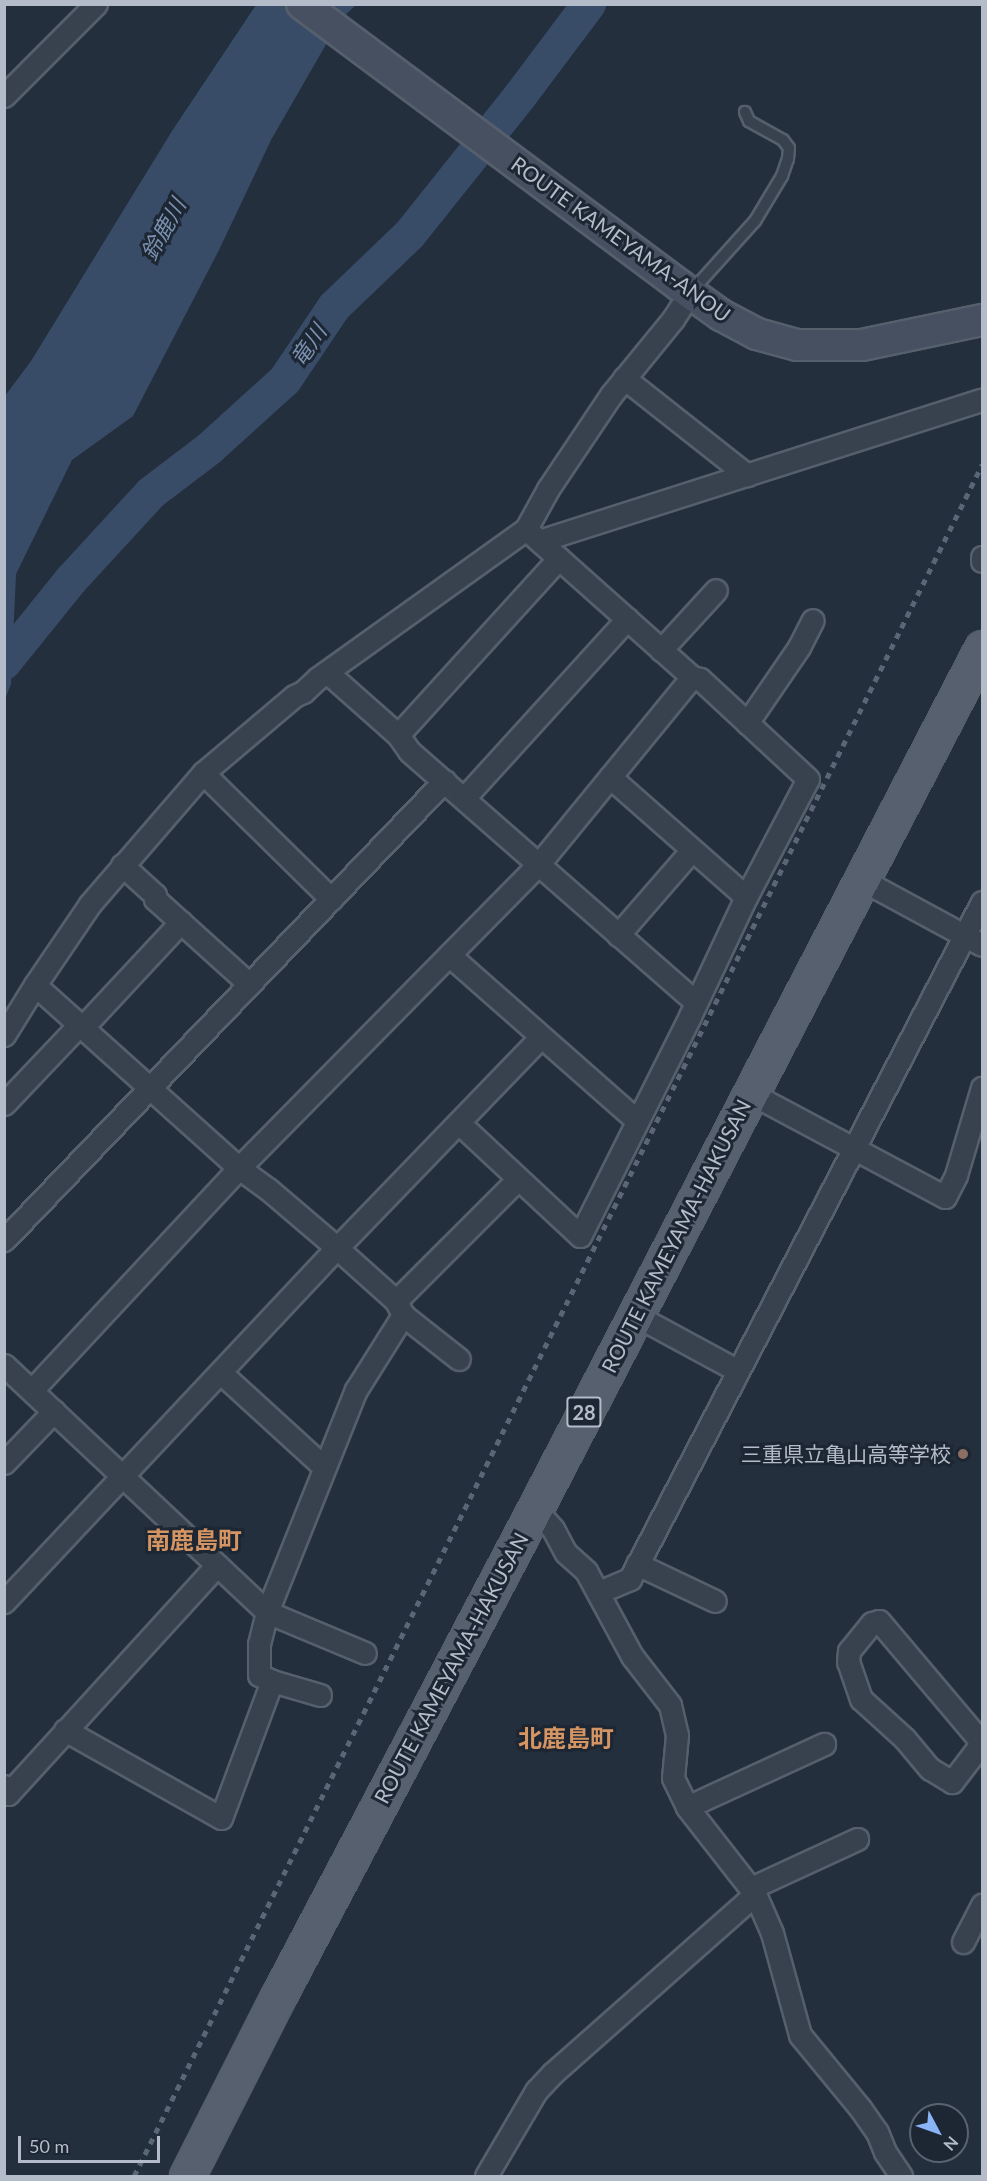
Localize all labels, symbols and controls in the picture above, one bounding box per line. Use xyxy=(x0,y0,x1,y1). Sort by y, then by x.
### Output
street label: ROUTE KAMEYAMA-ANOU xyxy=(506,151,736,327)
water label: 鈴鹿川 xyxy=(135,194,191,264)
water label: 竜川 xyxy=(285,319,331,371)
street label: ROUTE KAMEYAMA-HAKUSAN xyxy=(596,1095,756,1377)
road number: 28 xyxy=(566,1395,602,1429)
place label: 三重県立亀山高等学校 xyxy=(741,1441,951,1467)
marker: 三重県立亀山高等学校 xyxy=(956,1447,970,1461)
district label: 南鹿島町 xyxy=(146,1526,242,1554)
street label: ROUTE KAMEYAMA-HAKUSAN xyxy=(369,1528,533,1808)
district label: 北鹿島町 xyxy=(518,1724,614,1752)
north arrow xyxy=(909,2103,969,2163)
scale bar xyxy=(21,2124,164,2162)
text: N xyxy=(940,2133,963,2155)
text: 50 m xyxy=(29,2135,69,2157)

